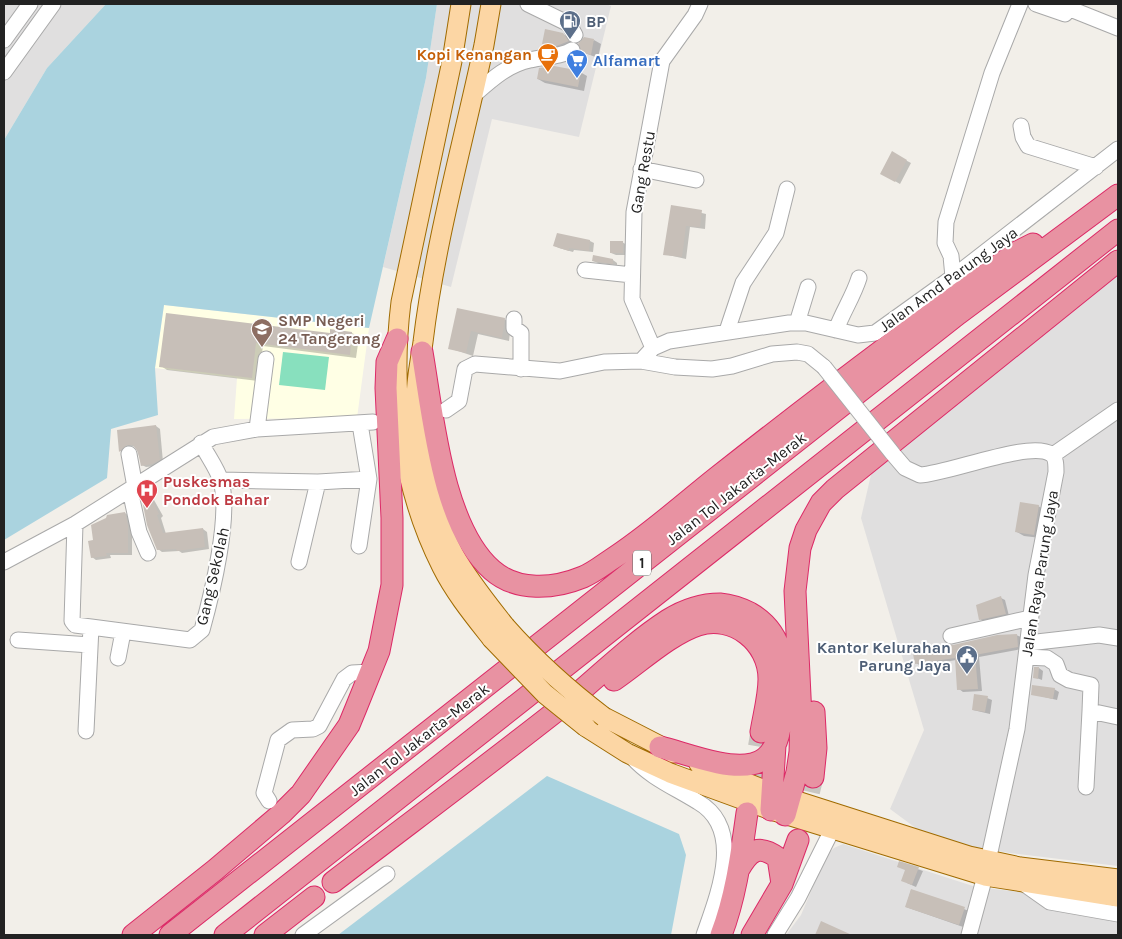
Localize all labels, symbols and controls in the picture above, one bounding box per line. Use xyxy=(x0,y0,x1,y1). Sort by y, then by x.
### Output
fuel station icon: BP xyxy=(558,9,582,40)
place label: BP xyxy=(586,12,606,31)
cafe icon: Kopi Kenangan xyxy=(536,42,560,73)
place label: Kopi Kenangan xyxy=(417,45,532,64)
supermarket icon: Alfamart xyxy=(565,48,589,79)
place label: Alfamart xyxy=(593,51,660,70)
street label: Gang Restu xyxy=(626,129,659,215)
street label: Jalan Amd Parung Jaya xyxy=(875,223,1021,336)
place label: SMP Negeri 24 Tangerang xyxy=(278,311,380,348)
school or university icon: SMP Negeri 24 Tangerang xyxy=(250,317,274,348)
street label: Jalan Tol Jakarta–Merak xyxy=(663,428,810,549)
place label: Puskesmas Pondok Bahar xyxy=(163,472,270,509)
hospital icon: Puskesmas Pondok Bahar xyxy=(135,478,159,509)
street label: Jalan Raya Parung Jaya xyxy=(1017,489,1062,657)
street label: Gang Sekolah xyxy=(192,525,233,627)
road number: 1 xyxy=(633,550,651,576)
place label: Kantor Kelurahan Parung Jaya xyxy=(817,638,951,675)
public building icon: Kantor Kelurahan Parung Jaya xyxy=(955,644,979,675)
street label: Jalan Tol Jakarta–Merak xyxy=(346,679,493,800)

